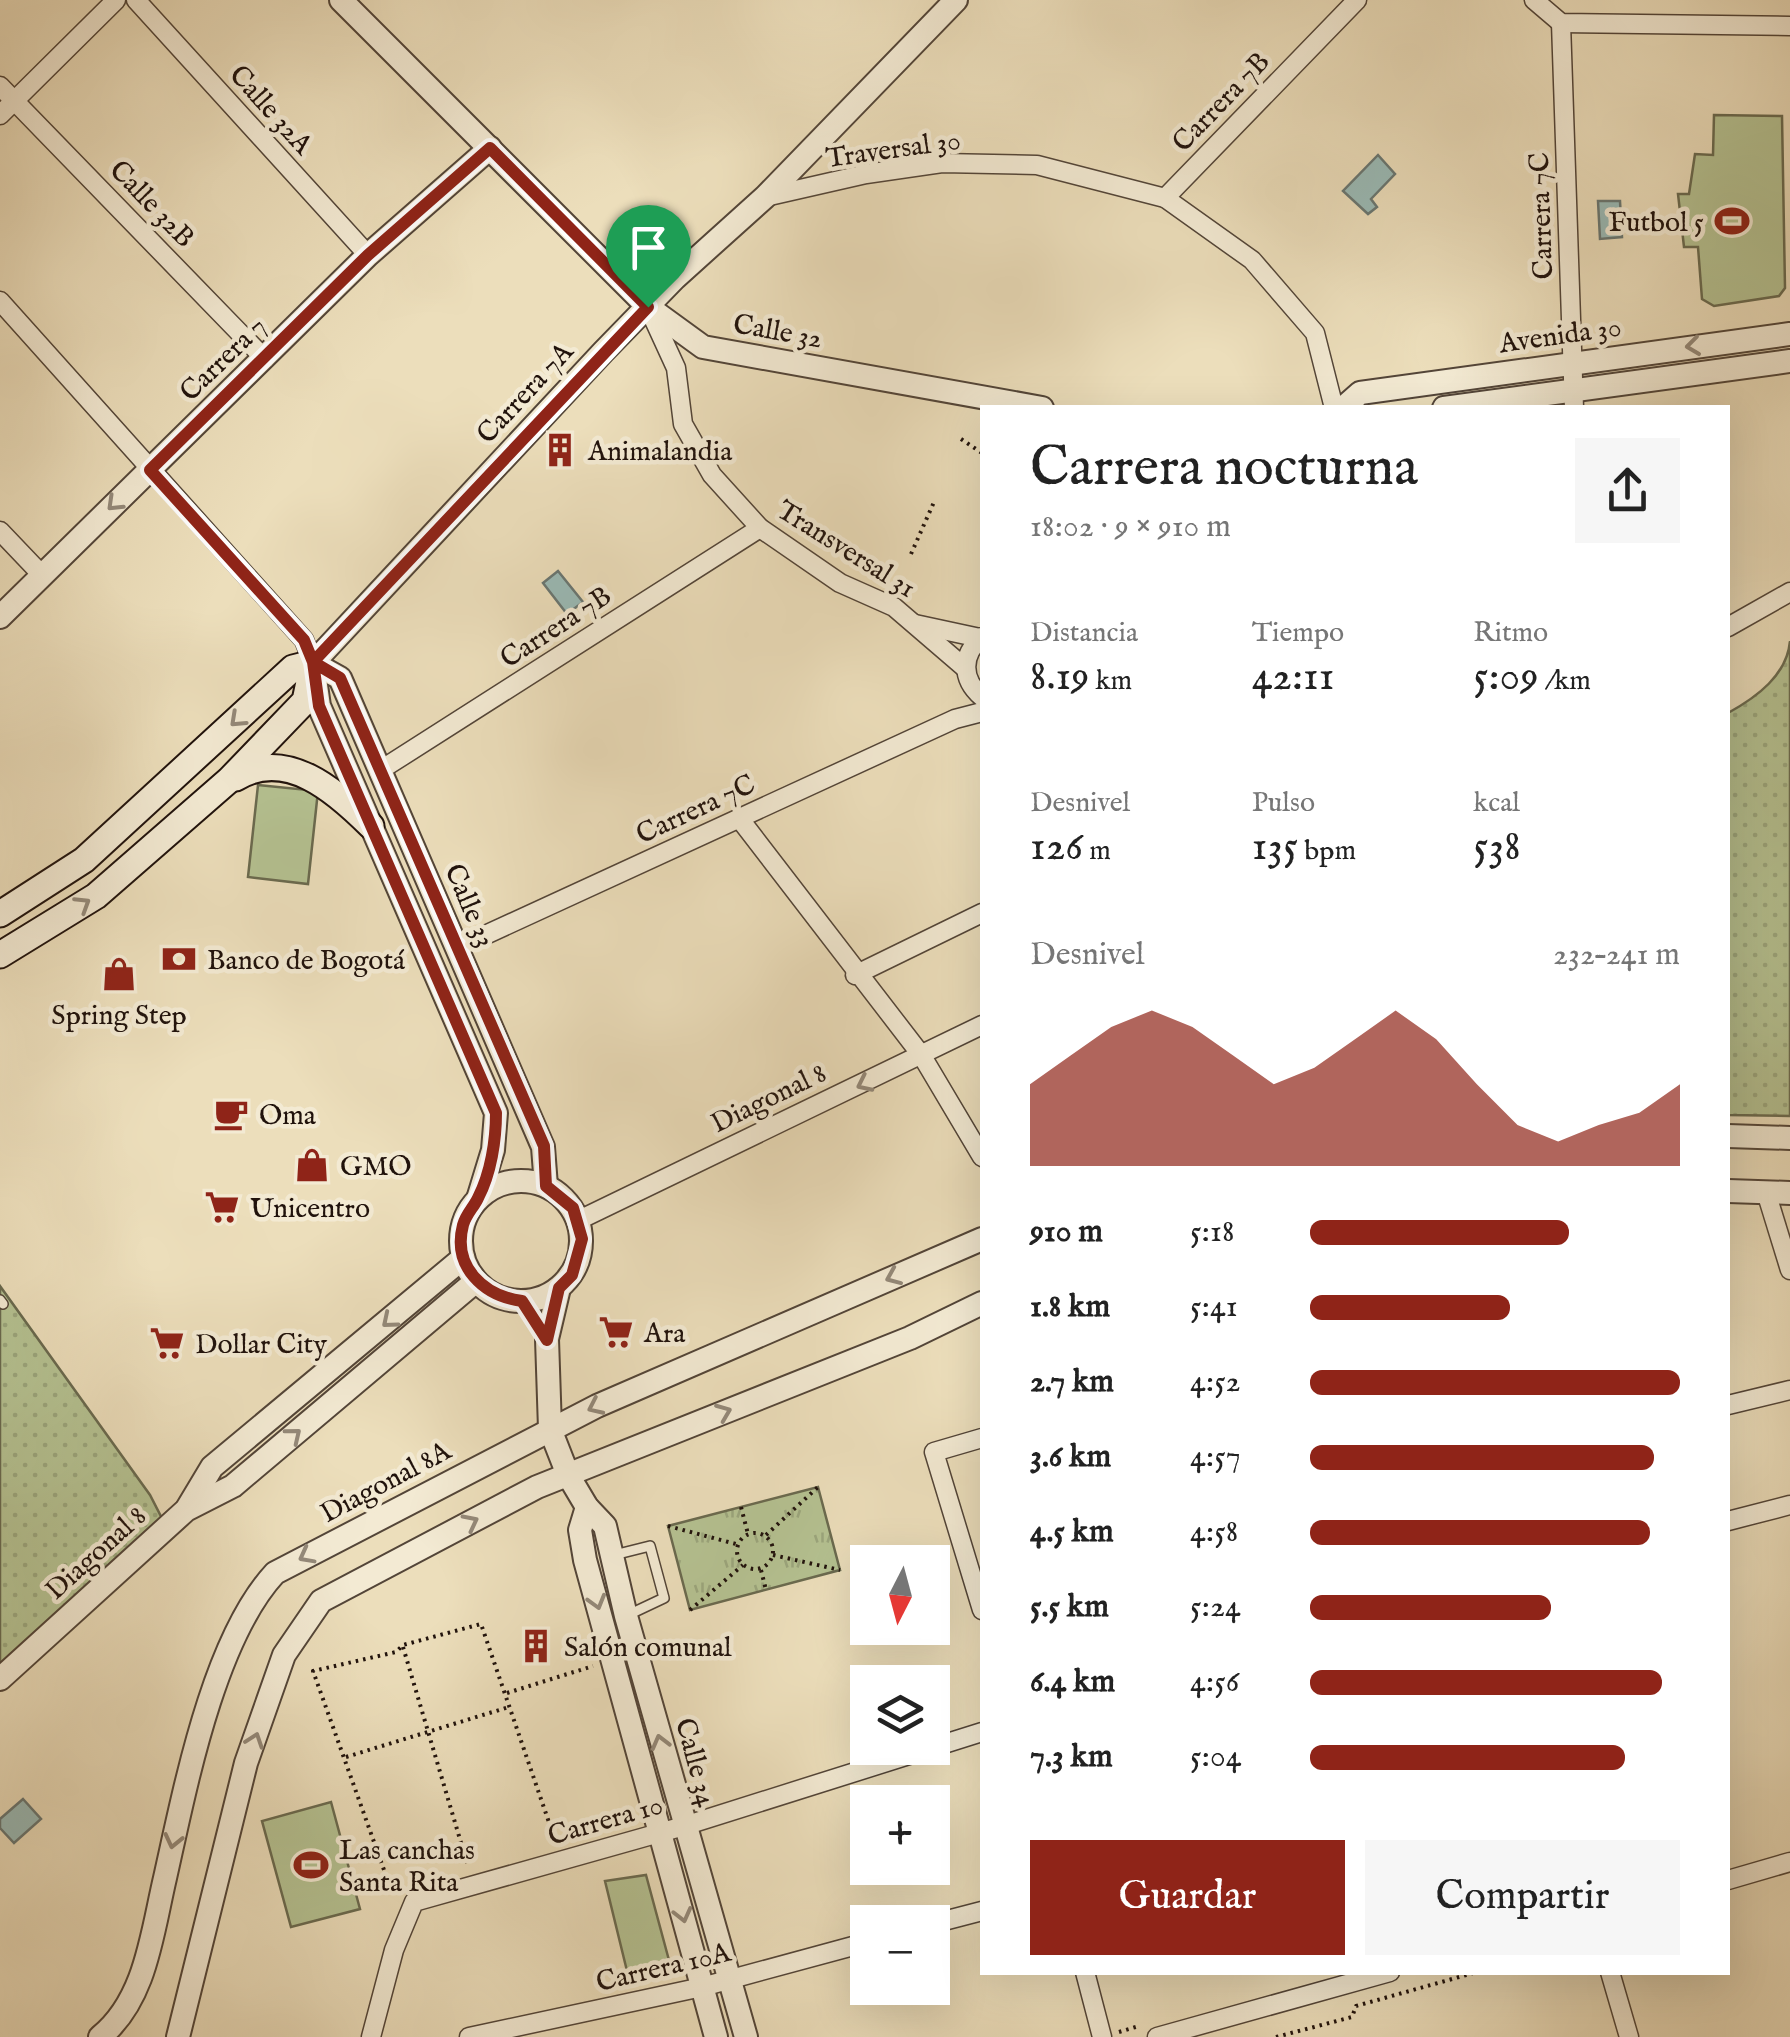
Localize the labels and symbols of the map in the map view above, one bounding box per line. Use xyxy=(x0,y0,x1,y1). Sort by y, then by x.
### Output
street label: Carrera 7B xyxy=(1166,45,1278,160)
street label: Calle 32A xyxy=(221,59,320,164)
street label: Traversal 30 xyxy=(824,124,963,177)
street label: Carrera 7C xyxy=(1523,152,1562,280)
street label: Calle 32B xyxy=(101,154,201,256)
sports icon: Futbol 5 xyxy=(1713,202,1751,240)
pin xyxy=(606,205,691,308)
place label: Futbol 5 xyxy=(1608,206,1704,241)
street label: Calle 32 xyxy=(730,307,825,358)
street label: Carrera 7 xyxy=(173,310,274,410)
street label: Avenida 30 xyxy=(1496,311,1624,363)
street label: Carrera 7A xyxy=(470,335,582,452)
one-way arrow xyxy=(1685,335,1702,356)
building icon: Animalandia xyxy=(541,431,579,469)
place label: Animalandia xyxy=(587,435,733,470)
one-way arrow xyxy=(108,492,126,510)
street label: Transversal 31 xyxy=(770,494,922,607)
street label: Carrera 7B xyxy=(494,579,619,677)
one-way arrow xyxy=(230,708,249,726)
street label: Carrera 7C xyxy=(631,768,761,853)
street label: Calle 33 xyxy=(436,859,502,953)
one-way arrow xyxy=(72,897,90,916)
bank icon: Banco de Bogotá xyxy=(160,940,198,978)
place label: Banco de Bogotá xyxy=(207,944,406,979)
shop icon: Spring Step xyxy=(100,955,138,993)
place label: Spring Step xyxy=(51,999,187,1034)
street label: Diagonal 8 xyxy=(706,1056,832,1142)
one-way arrow xyxy=(856,1072,874,1092)
cafe icon: Oma xyxy=(212,1095,250,1133)
place label: Oma xyxy=(259,1099,317,1134)
shop icon: GMO xyxy=(293,1146,331,1184)
place label: GMO xyxy=(340,1150,412,1185)
supermarket icon: Unicentro xyxy=(203,1188,241,1226)
place label: Unicentro xyxy=(250,1192,370,1227)
one-way arrow xyxy=(885,1265,903,1285)
one-way arrow xyxy=(382,1309,400,1327)
supermarket icon: Ara xyxy=(597,1313,635,1351)
place label: Ara xyxy=(643,1317,686,1352)
supermarket icon: Dollar City xyxy=(148,1324,186,1362)
place label: Dollar City xyxy=(195,1328,327,1363)
one-way arrow xyxy=(587,1395,605,1415)
one-way arrow xyxy=(714,1404,731,1424)
one-way arrow xyxy=(283,1429,301,1447)
street label: Diagonal 8A xyxy=(315,1434,458,1532)
street label: Diagonal 8 xyxy=(39,1499,154,1608)
one-way arrow xyxy=(460,1515,478,1534)
one-way arrow xyxy=(299,1544,317,1564)
north arrow xyxy=(850,1545,950,1645)
one-way arrow xyxy=(585,1593,606,1610)
building icon: Salón comunal xyxy=(517,1627,555,1665)
place label: Salón comunal xyxy=(564,1631,732,1666)
street label: Calle 34 xyxy=(666,1714,723,1811)
one-way arrow xyxy=(243,1732,263,1749)
one-way arrow xyxy=(651,1733,672,1751)
street label: Carrera 10 xyxy=(544,1788,667,1854)
one-way arrow xyxy=(164,1832,185,1849)
place label: Las canchas Santa Rita xyxy=(339,1834,475,1901)
sports icon: Las canchas Santa Rita xyxy=(292,1846,330,1884)
one-way arrow xyxy=(672,1906,693,1923)
street label: Carrera 10A xyxy=(593,1936,735,2001)

